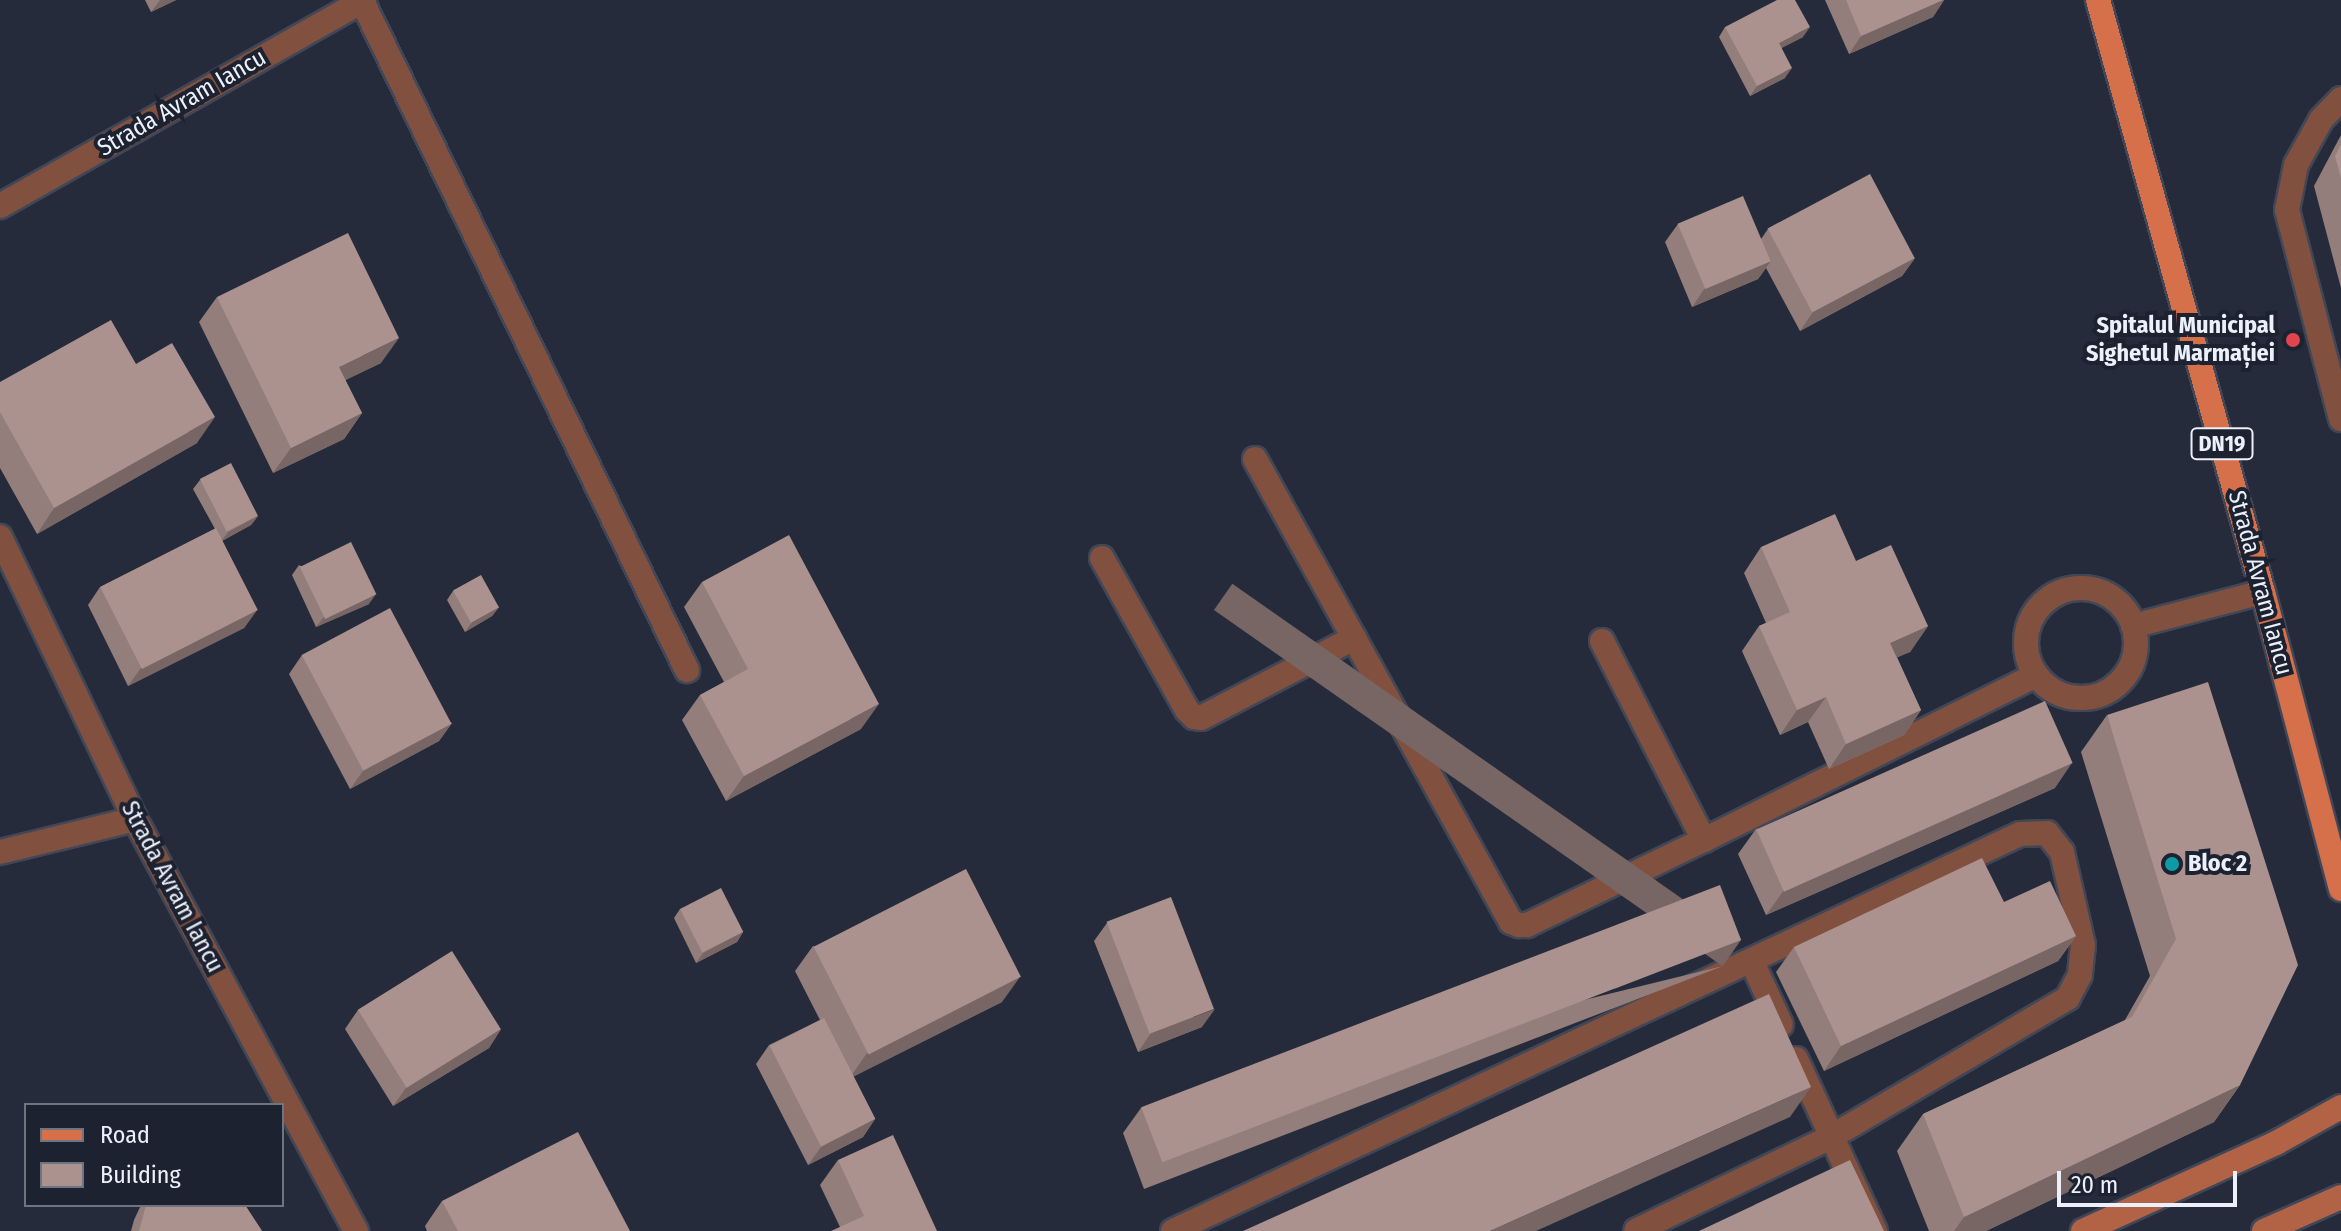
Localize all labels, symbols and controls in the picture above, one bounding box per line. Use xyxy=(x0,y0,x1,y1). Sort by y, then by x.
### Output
street label: Strada Avram Iancu xyxy=(93,43,271,163)
place label: Spitalul Municipal Sighetul Marmației xyxy=(2086,312,2275,368)
marker: Spitalul Municipal Sighetul Marmației xyxy=(2282,329,2304,351)
road number: DN19 xyxy=(2190,426,2254,462)
street label: Strada Avram Iancu xyxy=(2222,488,2298,678)
street label: Strada Avram Iancu xyxy=(115,797,229,977)
place label: Bloc 2 xyxy=(2188,850,2247,878)
marker: Bloc 2 xyxy=(2163,855,2181,873)
legend xyxy=(24,1103,284,1207)
text: Road xyxy=(100,1121,150,1149)
scale bar xyxy=(2061,1155,2241,1205)
text: Building xyxy=(100,1161,181,1189)
text: 20 m xyxy=(2071,1171,2118,1199)

